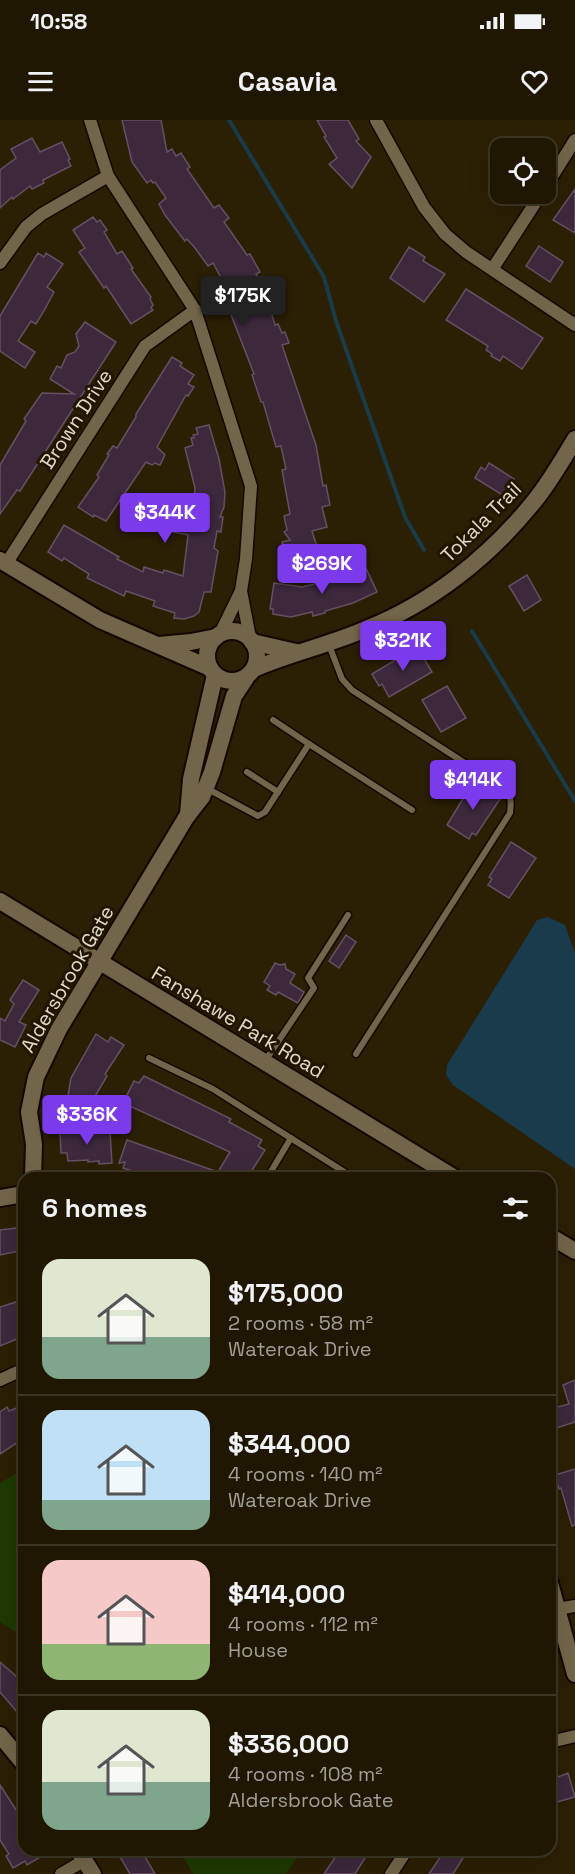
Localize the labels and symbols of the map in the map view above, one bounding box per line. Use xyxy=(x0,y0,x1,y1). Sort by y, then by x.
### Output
pin: $175K xyxy=(201,276,285,327)
street label: Brown Drive xyxy=(34,364,118,474)
street label: Tokala Trail xyxy=(435,476,527,568)
pin: $344K xyxy=(123,493,207,544)
pin: $269K xyxy=(280,544,364,595)
pin: $321K xyxy=(361,621,445,672)
pin: $414K xyxy=(431,760,515,811)
street label: Aldersbrook Gate xyxy=(14,901,120,1057)
street label: Fanshawe Park Road xyxy=(147,960,329,1084)
pin: $336K xyxy=(45,1095,129,1146)

